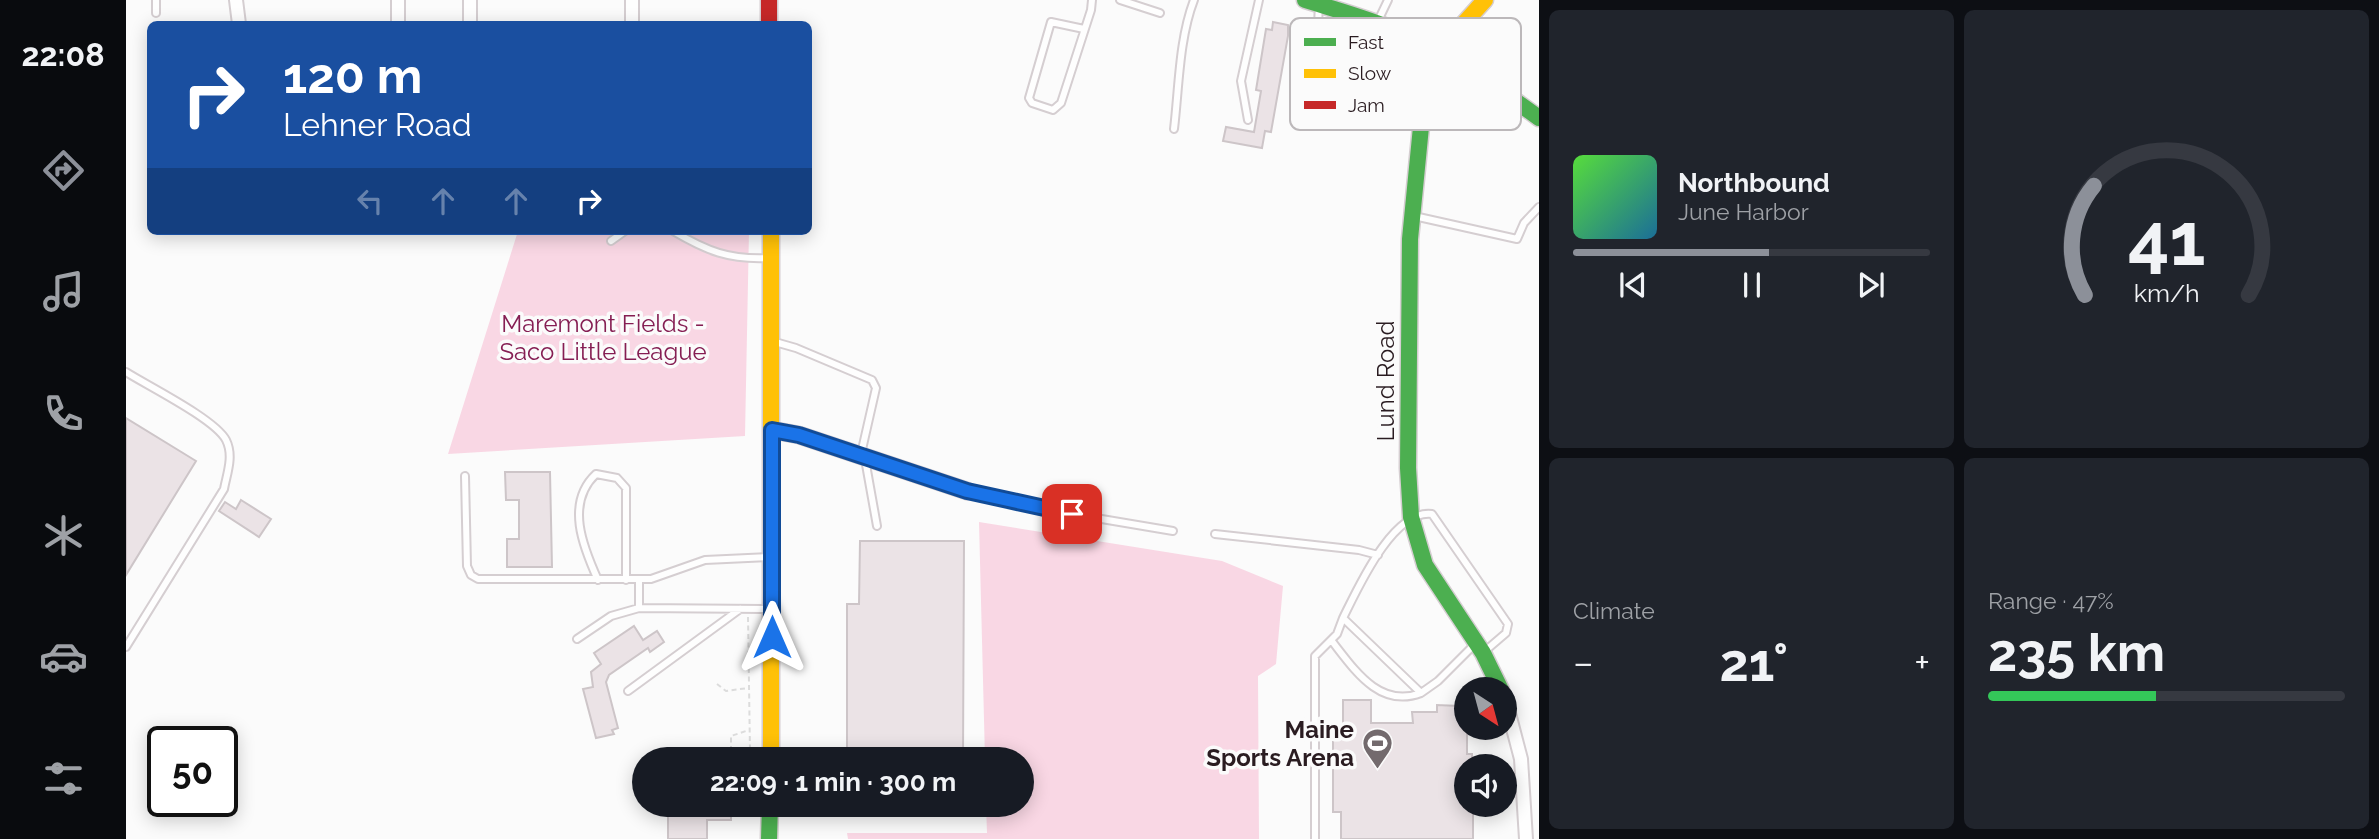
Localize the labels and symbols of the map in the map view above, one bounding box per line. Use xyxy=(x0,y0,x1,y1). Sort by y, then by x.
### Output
legend xyxy=(1290,18,1521,130)
text: Fast xyxy=(1348,31,1384,53)
text: Slow xyxy=(1348,62,1392,84)
text: Jam xyxy=(1348,94,1385,116)
park label: Maremont Fields - Saco Little League xyxy=(499,309,707,366)
street label: Lund Road xyxy=(1371,321,1400,441)
pin xyxy=(1042,484,1102,544)
position arrow xyxy=(735,600,809,674)
north arrow xyxy=(1454,677,1517,740)
place label: Maine Sports Arena xyxy=(1206,715,1354,772)
speed limit sign: 50 xyxy=(147,726,238,817)
sports icon: Maine Sports Arena xyxy=(1360,727,1394,771)

